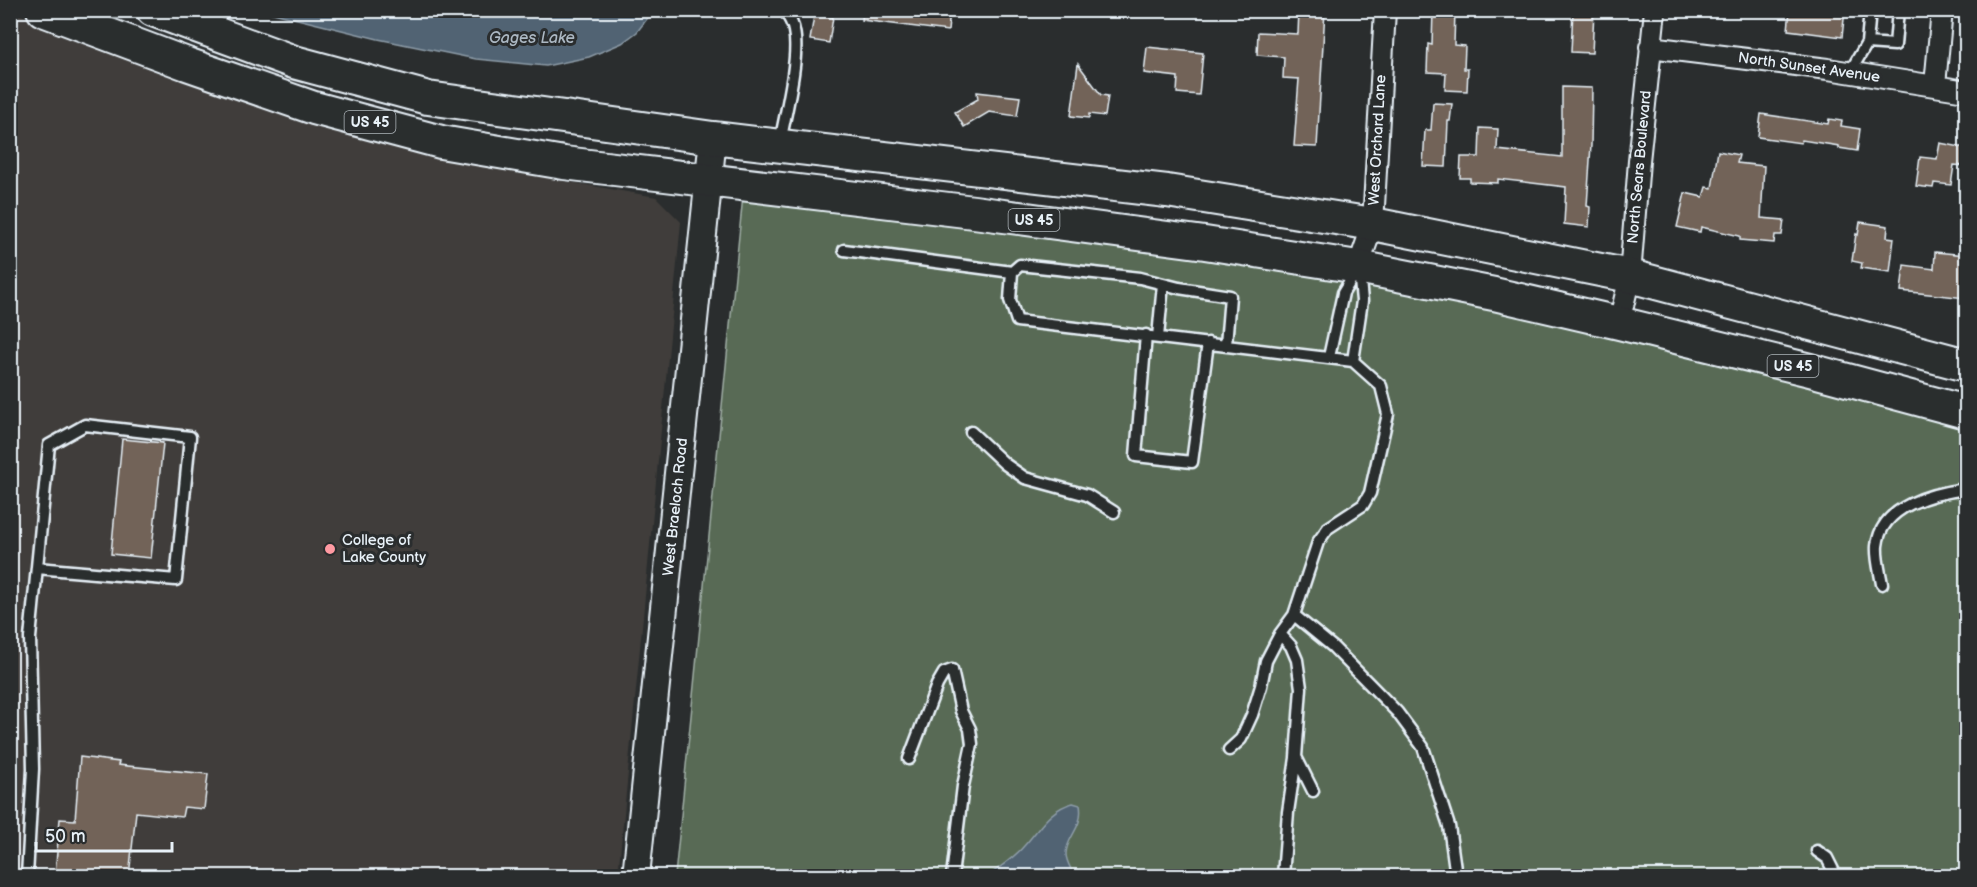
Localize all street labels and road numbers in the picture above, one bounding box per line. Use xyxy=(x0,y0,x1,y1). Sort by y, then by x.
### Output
street label: North Sunset Avenue xyxy=(1737,48,1881,87)
street label: West Orchard Lane xyxy=(1365,74,1390,206)
street label: North Sears Boulevard xyxy=(1623,90,1656,244)
road number: US 45 xyxy=(344,111,395,133)
road number: US 45 xyxy=(1008,209,1060,231)
road number: US 45 xyxy=(1768,355,1818,377)
street label: West Braeloch Road xyxy=(659,437,692,577)

